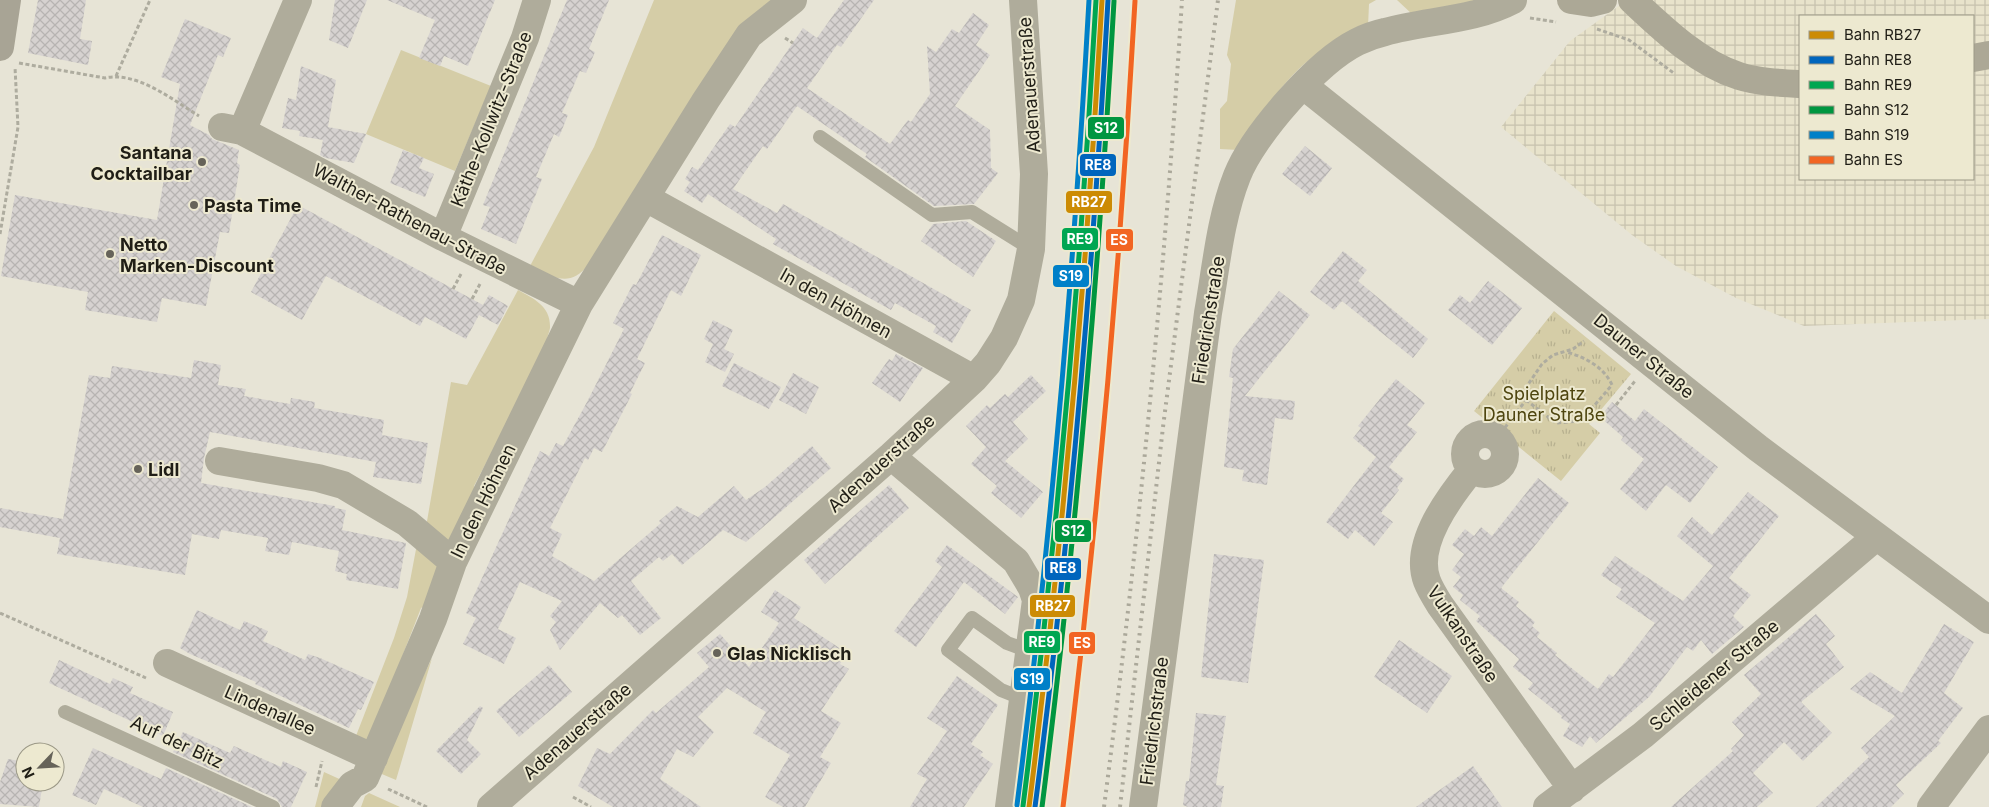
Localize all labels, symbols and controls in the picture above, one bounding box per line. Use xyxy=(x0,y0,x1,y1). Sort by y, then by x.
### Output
legend xyxy=(1799,15,1974,180)
street label: Adenauerstraße xyxy=(1014,16,1044,154)
text: Bahn RB27 xyxy=(1844,25,1921,44)
street label: Käthe-Kollwitz-Straße xyxy=(446,28,536,210)
text: Bahn RE8 xyxy=(1844,50,1912,69)
text: Bahn RE9 xyxy=(1844,75,1912,94)
text: Bahn S12 xyxy=(1844,100,1909,119)
line badge: S12 xyxy=(1087,116,1125,140)
text: S12 xyxy=(1094,119,1118,136)
text: Bahn S19 xyxy=(1844,125,1909,144)
place label: Santana Cocktailbar xyxy=(90,142,192,184)
text: Bahn ES xyxy=(1844,150,1903,169)
line badge: RE8 xyxy=(1079,153,1117,177)
marker: Santana Cocktailbar xyxy=(196,156,208,168)
text: RE8 xyxy=(1085,156,1111,173)
street label: Walther-Rathenau-Straße xyxy=(310,159,510,279)
line badge: RB27 xyxy=(1065,190,1113,214)
text: RB27 xyxy=(1071,193,1107,210)
place label: Pasta Time xyxy=(204,195,302,216)
marker: Pasta Time xyxy=(188,199,200,211)
line badge: RE9 xyxy=(1061,227,1099,251)
line badge: ES xyxy=(1105,228,1134,252)
text: RE9 xyxy=(1067,230,1093,247)
text: ES xyxy=(1110,231,1128,248)
place label: Netto Marken-Discount xyxy=(120,234,274,276)
marker: Netto Marken-Discount xyxy=(104,248,116,260)
street label: Friedrichstraße xyxy=(1188,255,1228,385)
street label: In den Höhnen xyxy=(777,264,895,342)
line badge: S19 xyxy=(1052,264,1090,288)
text: S19 xyxy=(1059,267,1083,284)
street label: Dauner Straße xyxy=(1590,309,1698,403)
park label: Spielplatz Dauner Straße xyxy=(1483,383,1605,425)
street label: Adenauerstraße xyxy=(823,410,939,516)
street label: In den Höhnen xyxy=(446,441,520,561)
place label: Lidl xyxy=(148,459,179,480)
marker: Lidl xyxy=(132,463,144,475)
line badge: S12 xyxy=(1054,519,1092,543)
text: S12 xyxy=(1061,522,1085,539)
line badge: RE8 xyxy=(1044,557,1082,581)
text: RE8 xyxy=(1050,559,1076,576)
street label: Vulkanstraße xyxy=(1423,582,1503,686)
line badge: RB27 xyxy=(1029,594,1076,618)
text: RB27 xyxy=(1035,597,1071,614)
street label: Schleidener Straße xyxy=(1645,615,1783,735)
line badge: RE9 xyxy=(1023,630,1061,654)
line badge: ES xyxy=(1068,631,1096,655)
text: RE9 xyxy=(1029,633,1055,650)
text: ES xyxy=(1073,634,1091,651)
place label: Glas Nicklisch xyxy=(727,643,851,664)
marker: Glas Nicklisch xyxy=(711,647,723,659)
street label: Friedrichstraße xyxy=(1136,656,1172,786)
line badge: S19 xyxy=(1013,667,1051,691)
text: S19 xyxy=(1020,670,1044,687)
street label: Adenauerstraße xyxy=(519,678,635,784)
street label: Lindenallee xyxy=(221,681,319,739)
street label: Auf der Bitz xyxy=(127,711,227,773)
north arrow xyxy=(15,742,65,792)
text: N xyxy=(18,764,38,781)

